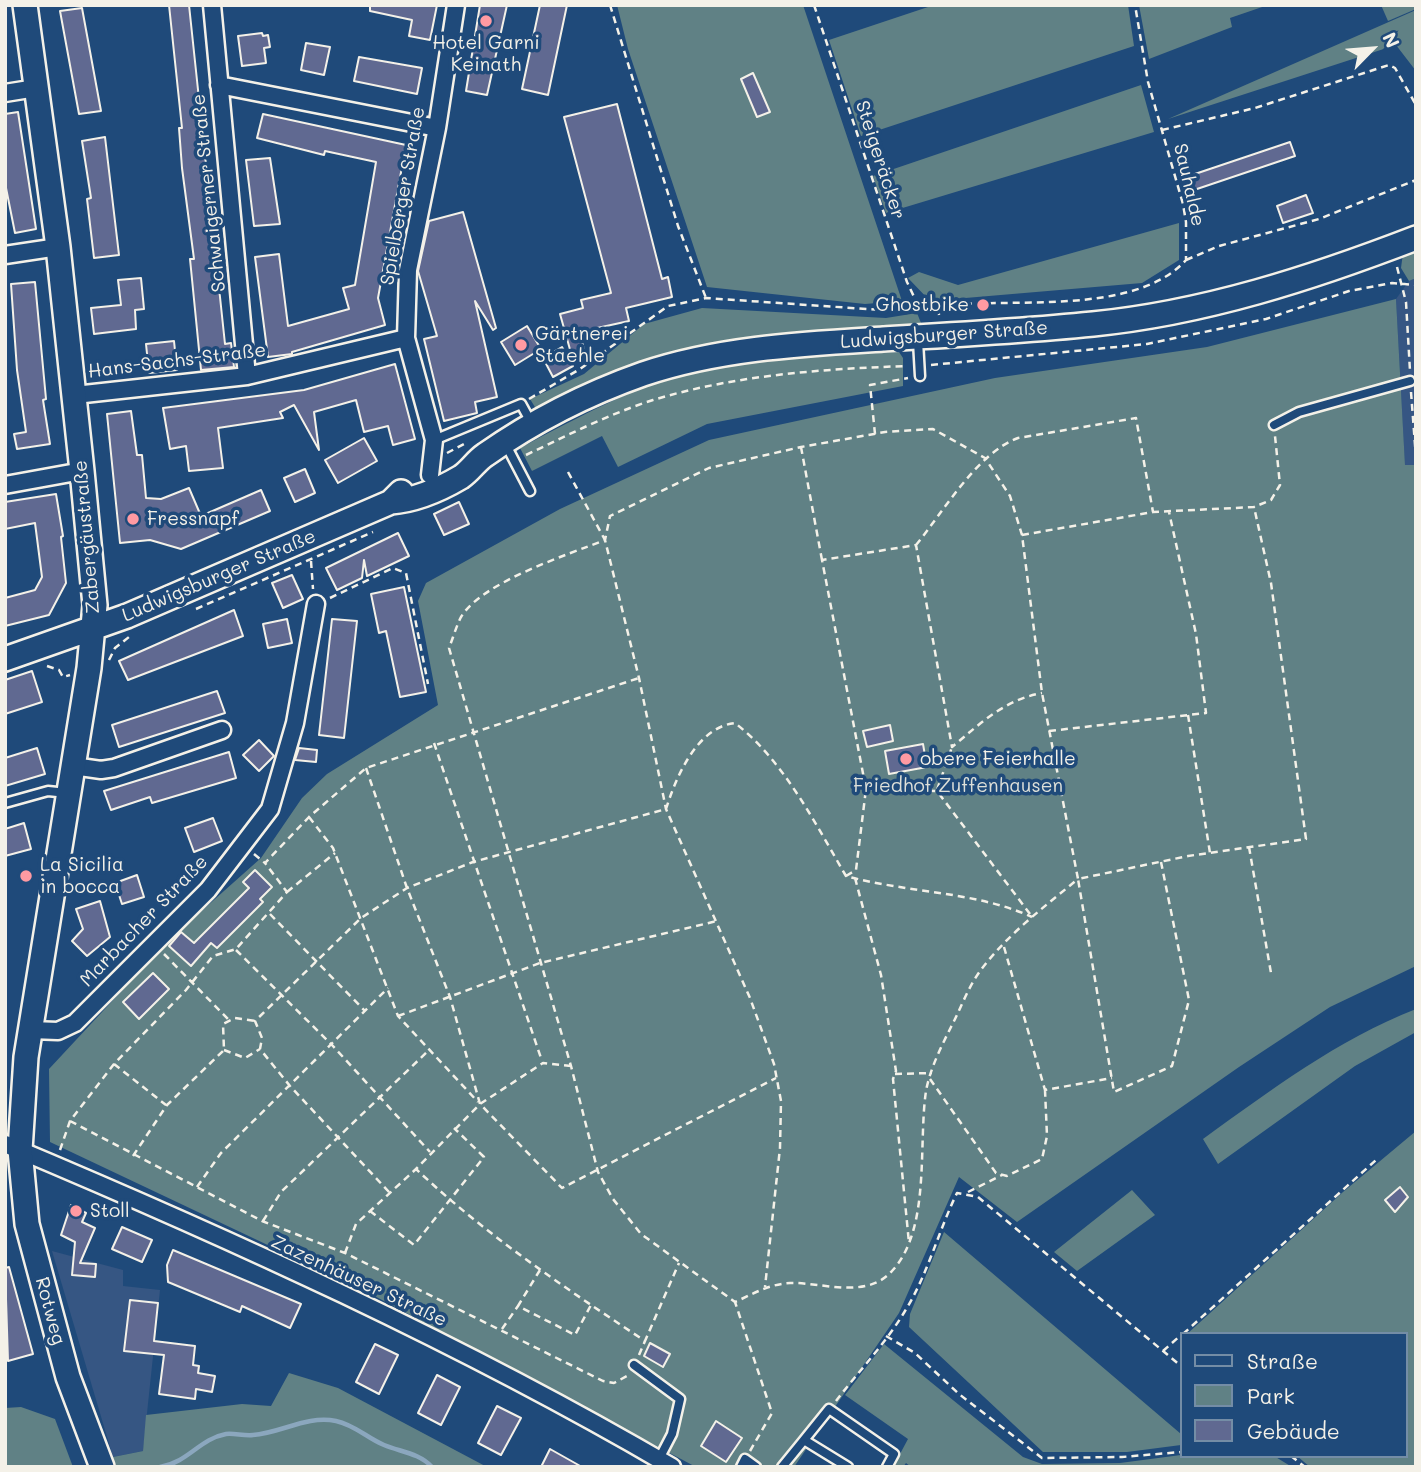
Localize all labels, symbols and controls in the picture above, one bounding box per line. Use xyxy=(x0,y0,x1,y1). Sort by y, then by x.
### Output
marker: Hotel Garni Keinath xyxy=(478,13,494,29)
north arrow xyxy=(1337,14,1407,84)
text: N xyxy=(1377,28,1406,52)
place label: Hotel Garni Keinath xyxy=(432,32,540,76)
street label: Schwaigerner Straße xyxy=(187,93,231,293)
street label: Steigeräcker xyxy=(850,98,910,222)
street label: Spielberger Straße xyxy=(376,105,430,287)
street label: Sauhalde xyxy=(1168,141,1210,229)
place label: Ghostbike xyxy=(876,294,969,316)
marker: Ghostbike xyxy=(975,297,991,313)
street label: Ludwigsburger Straße xyxy=(839,316,1049,354)
place label: Gärtnerei Staehle xyxy=(535,323,628,367)
marker: Gärtnerei Staehle xyxy=(513,337,529,353)
street label: Hans-Sachs-Straße xyxy=(87,339,267,383)
street label: Zabergäustraße xyxy=(69,459,105,615)
place label: Fressnapf xyxy=(147,508,239,530)
marker: Fressnapf xyxy=(125,511,141,527)
street label: Ludwigsburger Straße xyxy=(119,525,319,627)
place label: obere Feierhalle xyxy=(920,748,1076,770)
marker: obere Feierhalle xyxy=(898,751,914,767)
park label: Friedhof Zuffenhausen xyxy=(853,775,1063,797)
street label: Marbacher Straße xyxy=(75,851,213,991)
place label: La Sicilia in bocca xyxy=(40,854,124,898)
marker: La Sicilia in bocca xyxy=(18,868,34,884)
place label: Stoll xyxy=(90,1200,130,1222)
marker: Stoll xyxy=(68,1203,84,1219)
street label: Zazenhäuser Straße xyxy=(268,1230,450,1332)
street label: Rotweg xyxy=(30,1275,70,1347)
legend xyxy=(1180,1332,1407,1458)
text: Straße xyxy=(1247,1347,1318,1374)
text: Park xyxy=(1247,1382,1295,1409)
text: Gebäude xyxy=(1247,1417,1340,1444)

